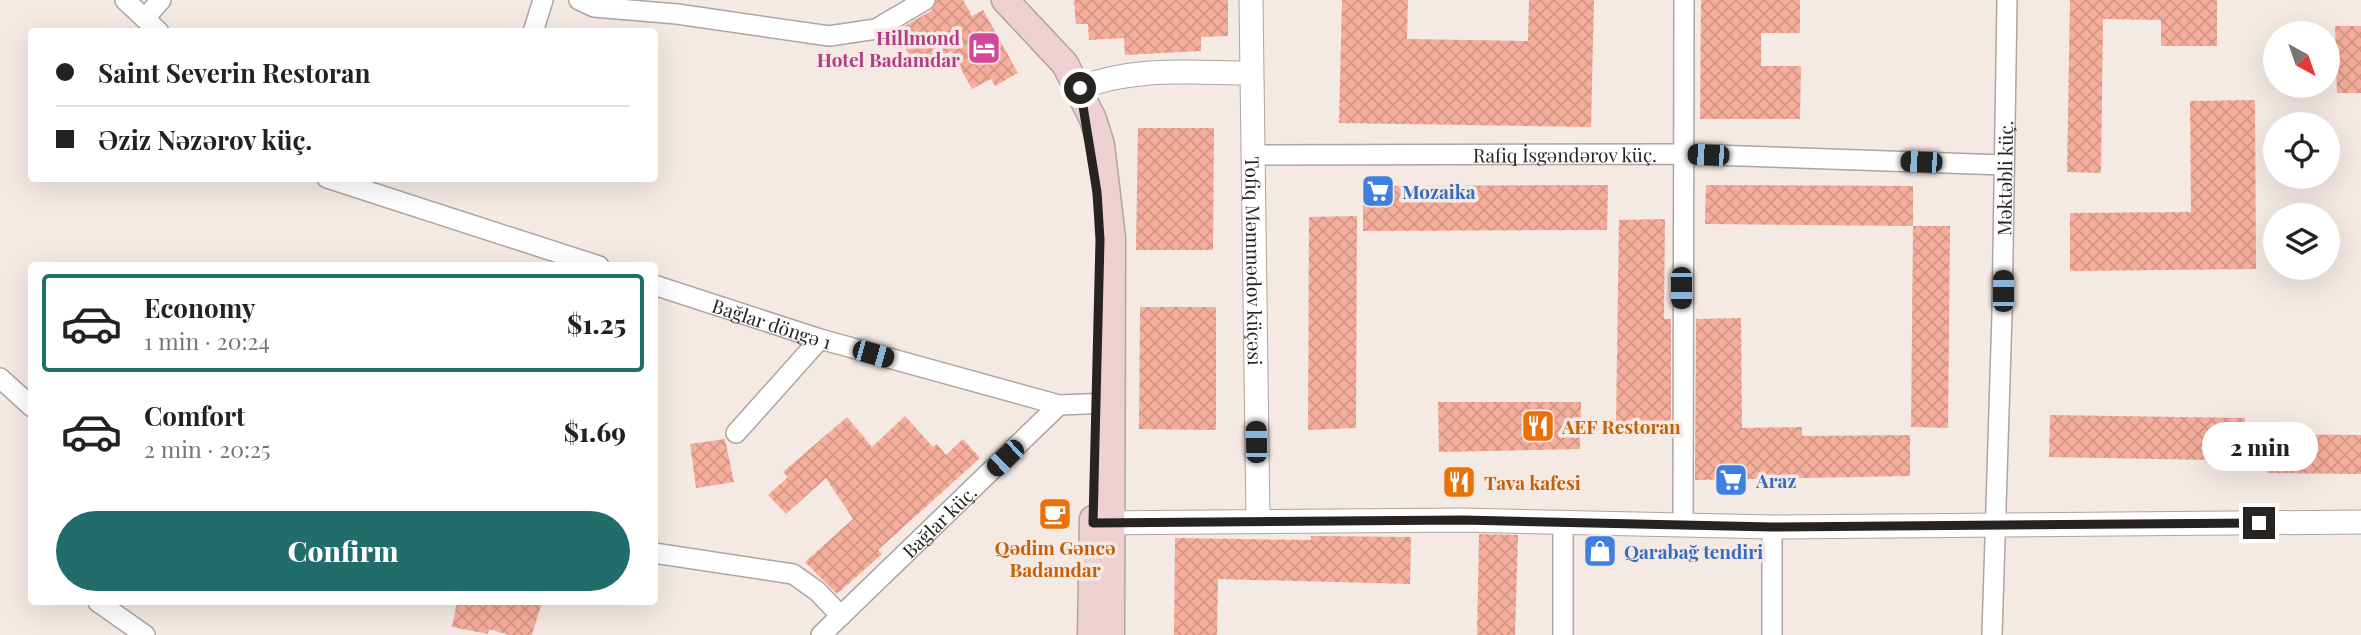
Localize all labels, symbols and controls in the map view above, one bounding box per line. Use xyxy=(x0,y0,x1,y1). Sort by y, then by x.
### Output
north arrow xyxy=(2263,21,2340,98)
map controls xyxy=(2263,21,2340,280)
place label: Hillmond Hotel Badamdar xyxy=(817,24,961,72)
hotel icon: Hillmond Hotel Badamdar xyxy=(965,29,1003,67)
text: Saint Severin Restoran xyxy=(98,55,370,90)
route start xyxy=(1064,72,1096,104)
button: locate xyxy=(2263,112,2340,189)
street label: Məktəbli küç. xyxy=(1990,120,2018,236)
text: Əziz Nəzərov küç. xyxy=(98,122,312,157)
street label: Rafiq İsgəndərov küç. xyxy=(1473,141,1657,167)
car xyxy=(1687,144,1730,166)
car xyxy=(1900,151,1943,173)
street label: Tofiq Məmmədov küçəsi xyxy=(1240,156,1269,366)
supermarket icon: Mozaika xyxy=(1359,172,1397,210)
place label: Mozaika xyxy=(1402,178,1476,204)
button: layers xyxy=(2263,203,2340,280)
car xyxy=(1671,267,1692,309)
car xyxy=(1993,270,2014,312)
text: Economy xyxy=(144,290,255,325)
icon: car xyxy=(60,292,123,355)
street label: Bağlar döngə 1 xyxy=(709,292,834,355)
text: $1.25 xyxy=(567,306,626,341)
text: 1 min · 20:24 xyxy=(144,325,270,356)
car xyxy=(850,338,897,370)
text: Comfort xyxy=(144,398,245,433)
icon: car xyxy=(60,400,123,463)
restaurant icon: AEF Restoran xyxy=(1519,407,1557,445)
place label: AEF Restoran xyxy=(1561,413,1681,439)
text: $1.69 xyxy=(564,414,626,449)
car xyxy=(1246,421,1267,463)
callout: 2 min xyxy=(2201,421,2317,470)
text: 2 min xyxy=(2230,431,2290,462)
text: 2 min · 20:25 xyxy=(144,433,271,464)
car xyxy=(983,436,1028,480)
supermarket icon: Araz xyxy=(1712,461,1750,499)
restaurant icon: Tava kafesi xyxy=(1440,463,1478,501)
place label: Araz xyxy=(1755,467,1796,493)
place label: Tava kafesi xyxy=(1484,469,1581,495)
street label: Bağlar küç. xyxy=(896,479,982,563)
cafe icon: Qədim Gəncə Badamdar xyxy=(1036,495,1074,533)
route end xyxy=(2243,507,2275,539)
button: Confirm xyxy=(56,511,630,591)
shop icon: Qarabağ tendiri xyxy=(1581,532,1619,570)
place label: Qədim Gəncə Badamdar xyxy=(994,534,1116,582)
place label: Qarabağ tendiri xyxy=(1624,538,1763,564)

